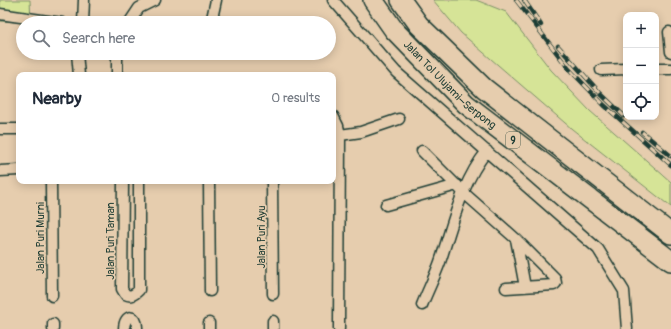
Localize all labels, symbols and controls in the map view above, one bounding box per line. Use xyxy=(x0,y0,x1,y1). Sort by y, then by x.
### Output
map controls xyxy=(623,12,659,120)
button: + xyxy=(623,12,659,48)
search box xyxy=(16,16,336,60)
icon: search xyxy=(30,27,52,49)
text: Search here xyxy=(62,29,135,48)
street label: Jalan Tol Ulujami–Serpong xyxy=(401,38,499,132)
button: − xyxy=(623,48,659,84)
button: locate xyxy=(623,84,659,120)
text: Nearby xyxy=(32,88,81,109)
text: 0 results xyxy=(271,90,320,106)
road number: 9 xyxy=(506,132,520,148)
street label: Jalan Puri Murni xyxy=(34,202,47,274)
street label: Jalan Puri Taman xyxy=(104,202,117,280)
street label: Jalan Puri Ayu xyxy=(255,205,268,269)

